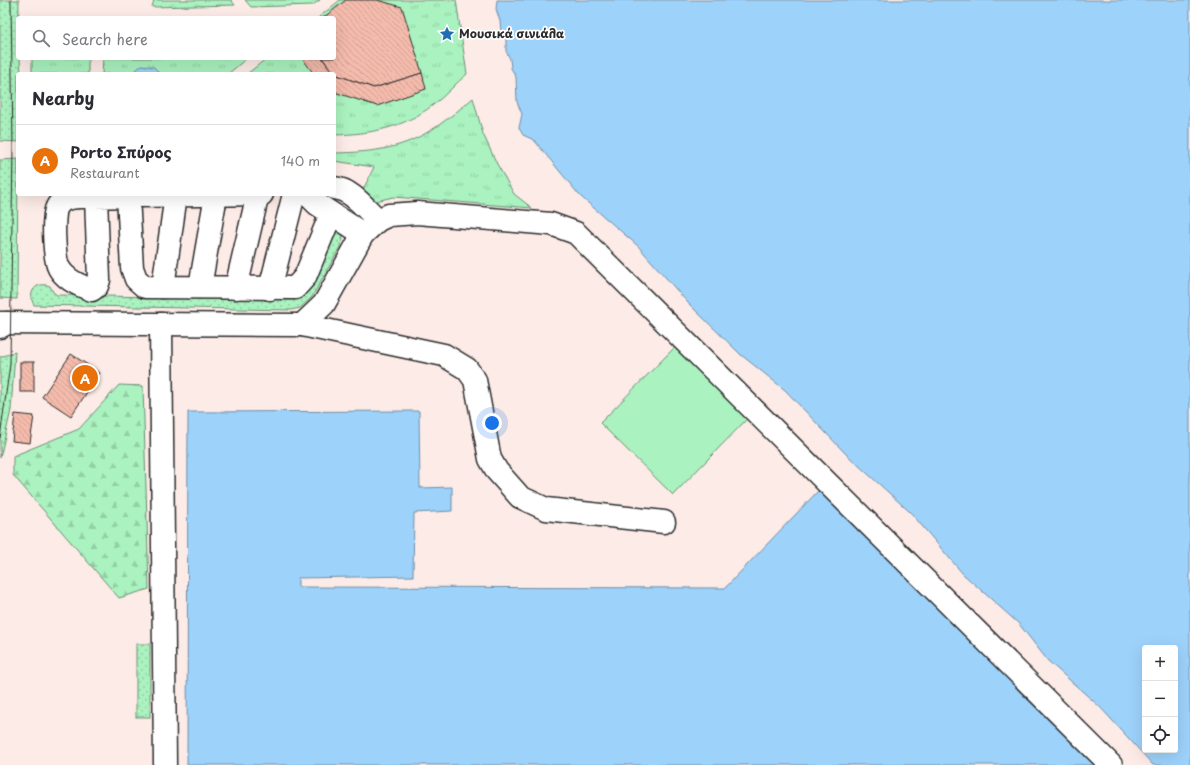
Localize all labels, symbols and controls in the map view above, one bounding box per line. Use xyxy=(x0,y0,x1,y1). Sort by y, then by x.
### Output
search box xyxy=(16,16,336,60)
place label: Μουσικά σινιάλα xyxy=(459,24,564,42)
place icon: Μουσικά σινιάλα xyxy=(438,25,456,43)
icon: search xyxy=(30,27,52,49)
text: Search here xyxy=(62,27,148,50)
text: Nearby xyxy=(32,85,94,111)
text: Porto Σπύρος xyxy=(70,140,172,163)
text: A xyxy=(40,151,50,170)
text: 140 m xyxy=(281,151,320,170)
text: Restaurant xyxy=(70,163,140,182)
pin: A xyxy=(72,363,98,393)
your location xyxy=(482,413,502,433)
map controls xyxy=(1142,645,1178,753)
button: + xyxy=(1142,645,1178,681)
button: − xyxy=(1142,681,1178,717)
button: locate xyxy=(1142,717,1178,753)

